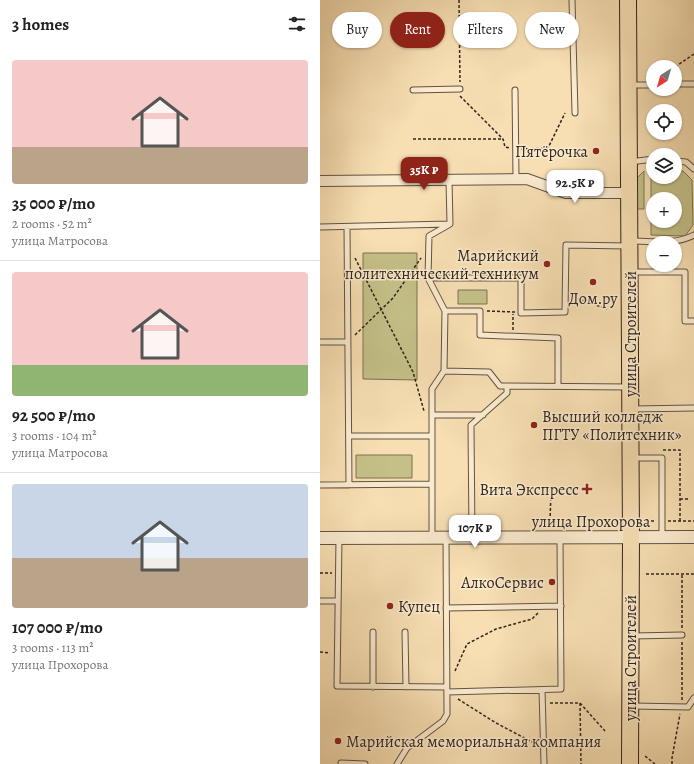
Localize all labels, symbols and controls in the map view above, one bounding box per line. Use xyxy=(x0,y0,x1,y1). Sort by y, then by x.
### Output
chip: Buy xyxy=(332,12,382,48)
chip: Rent xyxy=(390,12,445,48)
chip: Filters xyxy=(453,12,517,48)
chip: New xyxy=(525,12,579,48)
text: 3 homes xyxy=(12,13,69,36)
icon: filters xyxy=(286,13,308,35)
north arrow xyxy=(646,60,682,96)
map controls xyxy=(646,60,682,272)
icon: home xyxy=(124,86,196,158)
button: locate xyxy=(646,104,682,140)
place label: Пятёрочка xyxy=(515,141,589,163)
marker: Пятёрочка xyxy=(591,146,601,156)
button: layers xyxy=(646,148,682,184)
pin: 35K ₽ xyxy=(396,157,452,191)
text: 35K ₽ xyxy=(410,161,438,178)
pin: 92.5K ₽ xyxy=(538,170,612,204)
text: 92.5K ₽ xyxy=(556,174,594,191)
text: 35 000 ₽/mo xyxy=(12,192,95,215)
button: + xyxy=(646,192,682,228)
text: 2 rooms · 52 m² xyxy=(12,215,92,232)
text: улица Матросова xyxy=(12,232,108,249)
button: − xyxy=(646,236,682,272)
place label: Марийский политехнический техникум xyxy=(345,245,539,285)
marker: Марийский политехнический техникум xyxy=(542,259,552,269)
street label: улица Строителей xyxy=(620,271,642,398)
marker: Дом.ру xyxy=(588,277,598,287)
place label: Дом.ру xyxy=(569,288,618,310)
icon: home xyxy=(124,298,196,370)
text: 92 500 ₽/mo xyxy=(12,404,96,427)
place label: Высший колледж ПГТУ «Политехник» xyxy=(542,406,682,446)
marker: Высший колледж ПГТУ «Политехник» xyxy=(529,420,539,430)
text: 3 rooms · 104 m² xyxy=(12,427,96,444)
text: улица Матросова xyxy=(12,444,108,461)
place label: Вита Экспресс xyxy=(479,479,579,501)
marker: Вита Экспресс xyxy=(582,484,592,494)
icon: home xyxy=(124,510,196,582)
street label: улица Прохорова xyxy=(531,511,651,533)
pin: 107K ₽ xyxy=(442,515,508,549)
text: 107K ₽ xyxy=(458,519,492,536)
place label: АлкоСервис xyxy=(460,572,544,594)
marker: АлкоСервис xyxy=(547,577,557,587)
street label: улица Строителей xyxy=(620,595,642,722)
place label: Купец xyxy=(398,596,440,618)
marker: Купец xyxy=(385,601,395,611)
text: 107 000 ₽/mo xyxy=(12,616,103,639)
text: 3 rooms · 113 m² xyxy=(12,639,94,656)
text: улица Прохорова xyxy=(12,656,108,673)
place label: Марийская мемориальная компания xyxy=(346,731,602,753)
marker: Марийская мемориальная компания xyxy=(333,736,343,746)

